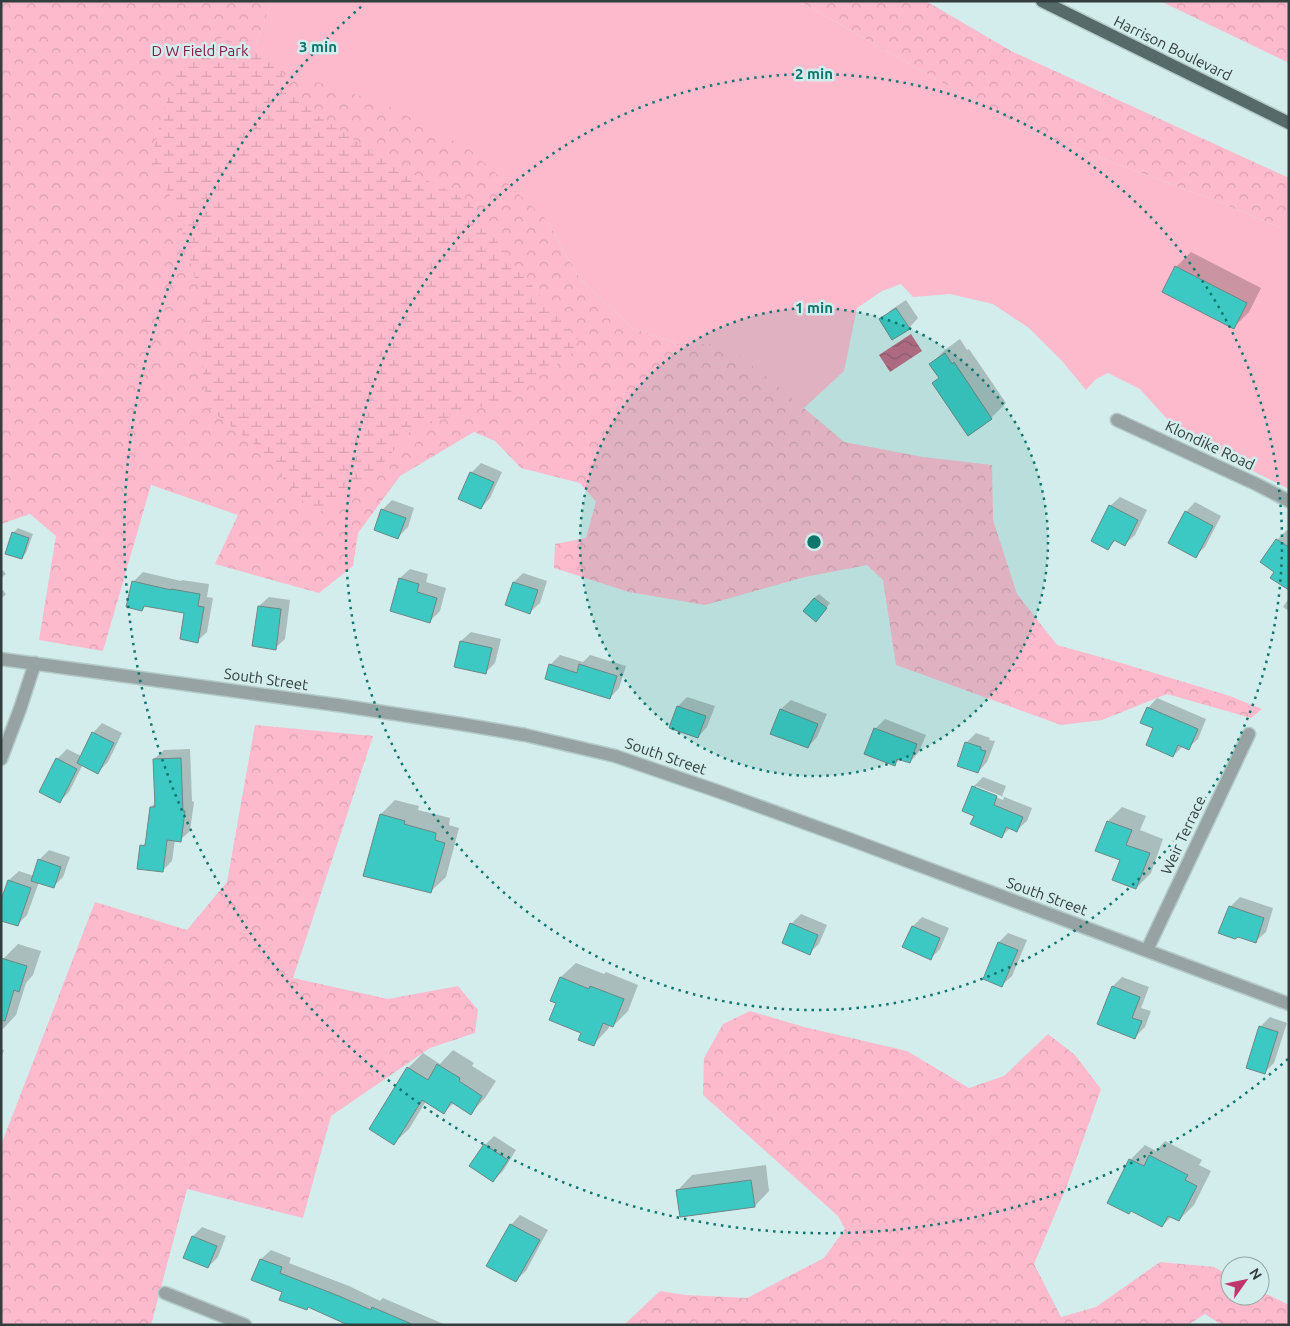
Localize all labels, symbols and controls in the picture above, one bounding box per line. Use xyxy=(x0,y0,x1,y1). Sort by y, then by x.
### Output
street label: Harrison Boulevard xyxy=(1111,12,1235,84)
text: 3 min xyxy=(299,38,337,55)
park label: D W Field Park xyxy=(151,42,249,59)
text: 2 min xyxy=(795,65,833,82)
text: 1 min xyxy=(795,299,833,316)
street label: Klondike Road xyxy=(1163,417,1257,473)
centre of rings xyxy=(805,533,823,551)
street label: South Street xyxy=(223,665,309,693)
street label: South Street xyxy=(623,734,709,778)
street label: Weir Terrace xyxy=(1157,793,1209,877)
street label: South Street xyxy=(1004,873,1090,919)
north arrow xyxy=(1220,1256,1270,1306)
text: N xyxy=(1246,1265,1265,1283)

